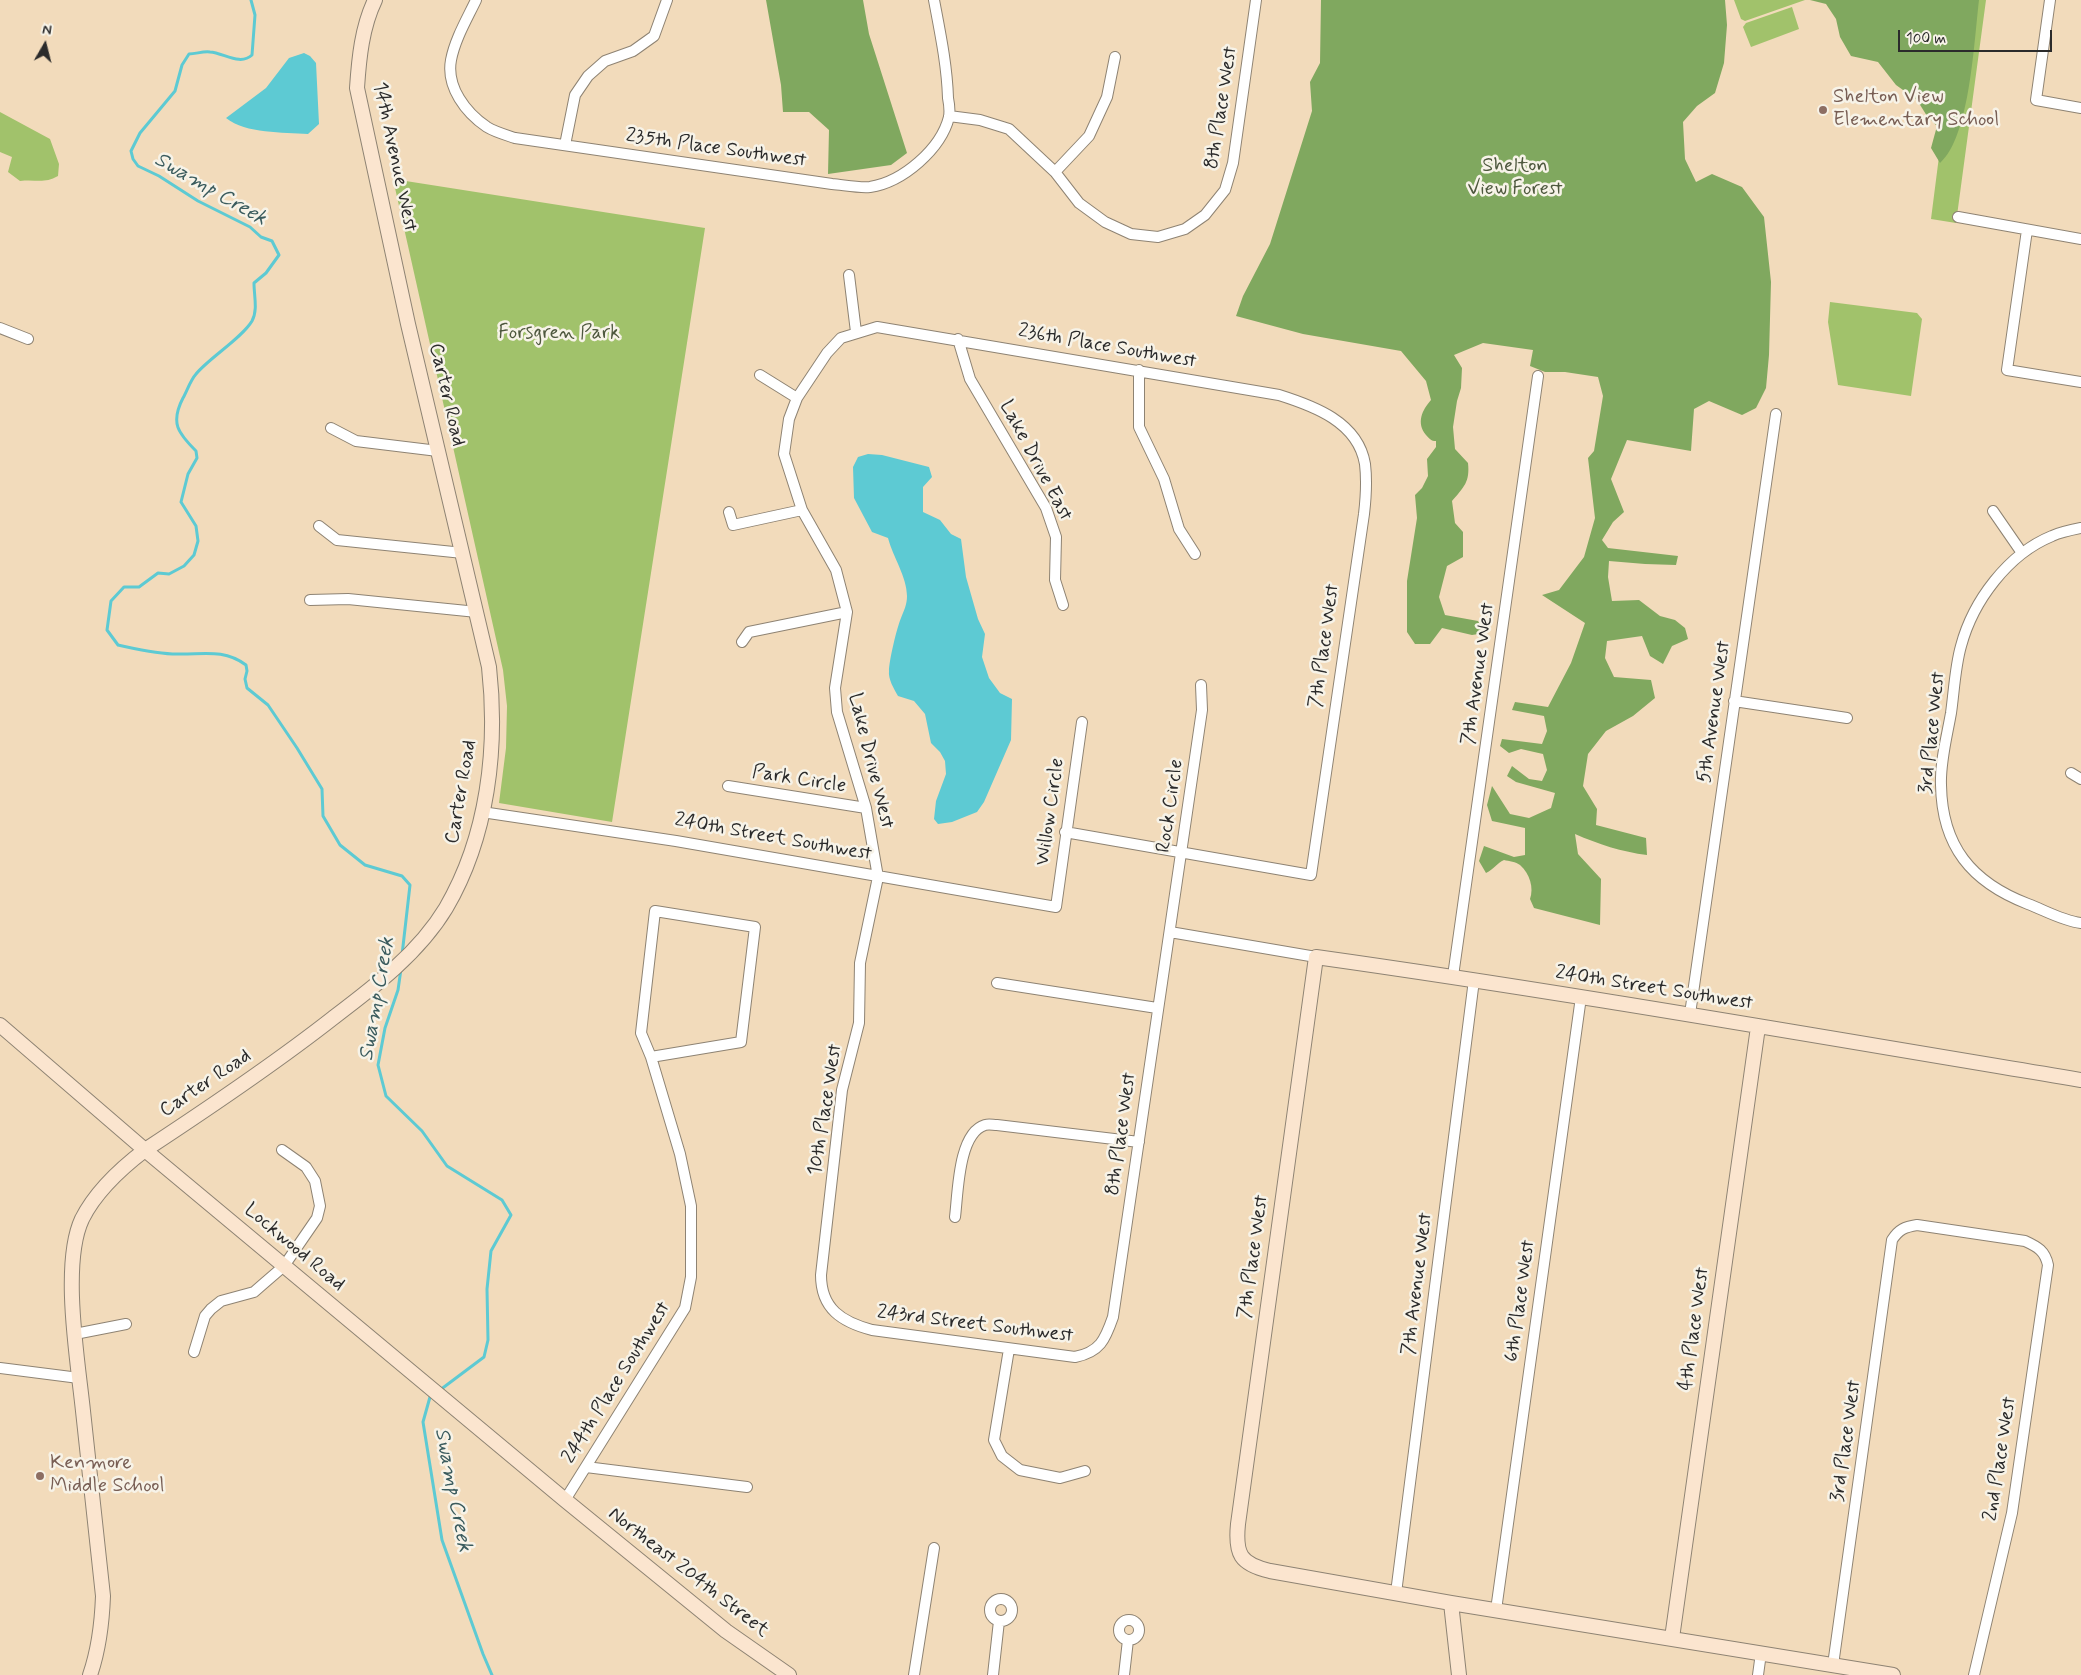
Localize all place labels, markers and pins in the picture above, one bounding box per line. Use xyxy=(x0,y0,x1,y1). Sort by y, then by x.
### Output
place label: Shelton View Elementary School xyxy=(1833,86,1999,133)
marker: Shelton View Elementary School xyxy=(1817,104,1829,116)
place label: Kenmore Middle School xyxy=(50,1452,164,1499)
marker: Kenmore Middle School xyxy=(34,1470,46,1482)

